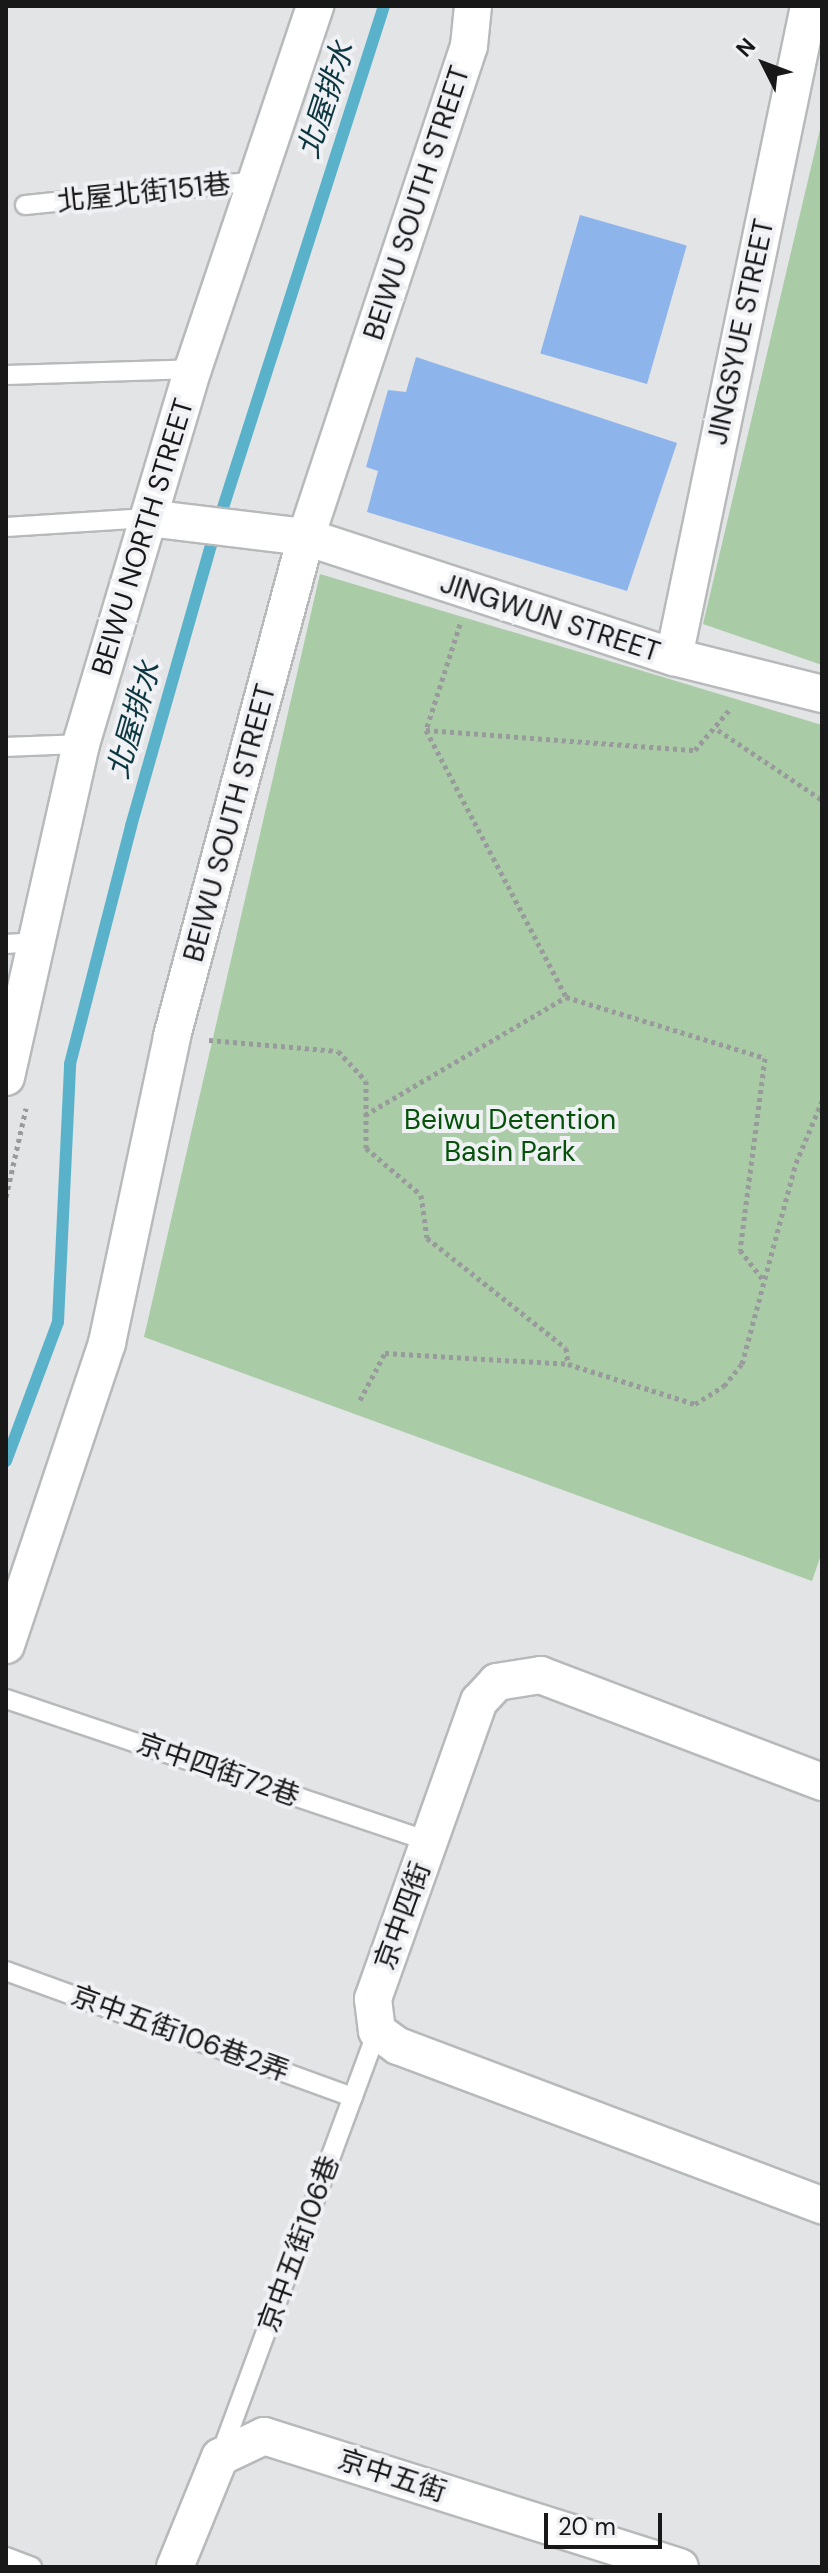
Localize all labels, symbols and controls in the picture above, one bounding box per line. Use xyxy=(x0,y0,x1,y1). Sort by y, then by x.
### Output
north arrow xyxy=(724,24,804,104)
text: N xyxy=(730,32,762,63)
water label: 北屋排水 xyxy=(290,37,362,163)
street label: BEIWU SOUTH STREET xyxy=(357,62,477,344)
street label: 北屋北街151巷 xyxy=(55,167,233,219)
street label: JINGSYUE STREET xyxy=(701,216,781,448)
street label: BEIWU NORTH STREET xyxy=(85,395,201,679)
street label: JINGWUN STREET xyxy=(436,567,664,669)
water label: 北屋排水 xyxy=(100,657,168,783)
street label: BEIWU SOUTH STREET xyxy=(177,680,283,966)
park label: Beiwu Detention Basin Park xyxy=(404,1103,616,1169)
street label: 京中四街72巷 xyxy=(132,1726,304,1814)
street label: 京中四街 xyxy=(368,1858,438,1974)
street label: 京中五街106巷2弄 xyxy=(66,1979,294,2089)
street label: 京中五街106巷 xyxy=(251,2151,347,2337)
street label: 京中五街 xyxy=(334,2443,450,2509)
scale bar xyxy=(548,2497,666,2547)
text: 20 m xyxy=(558,2511,616,2542)

